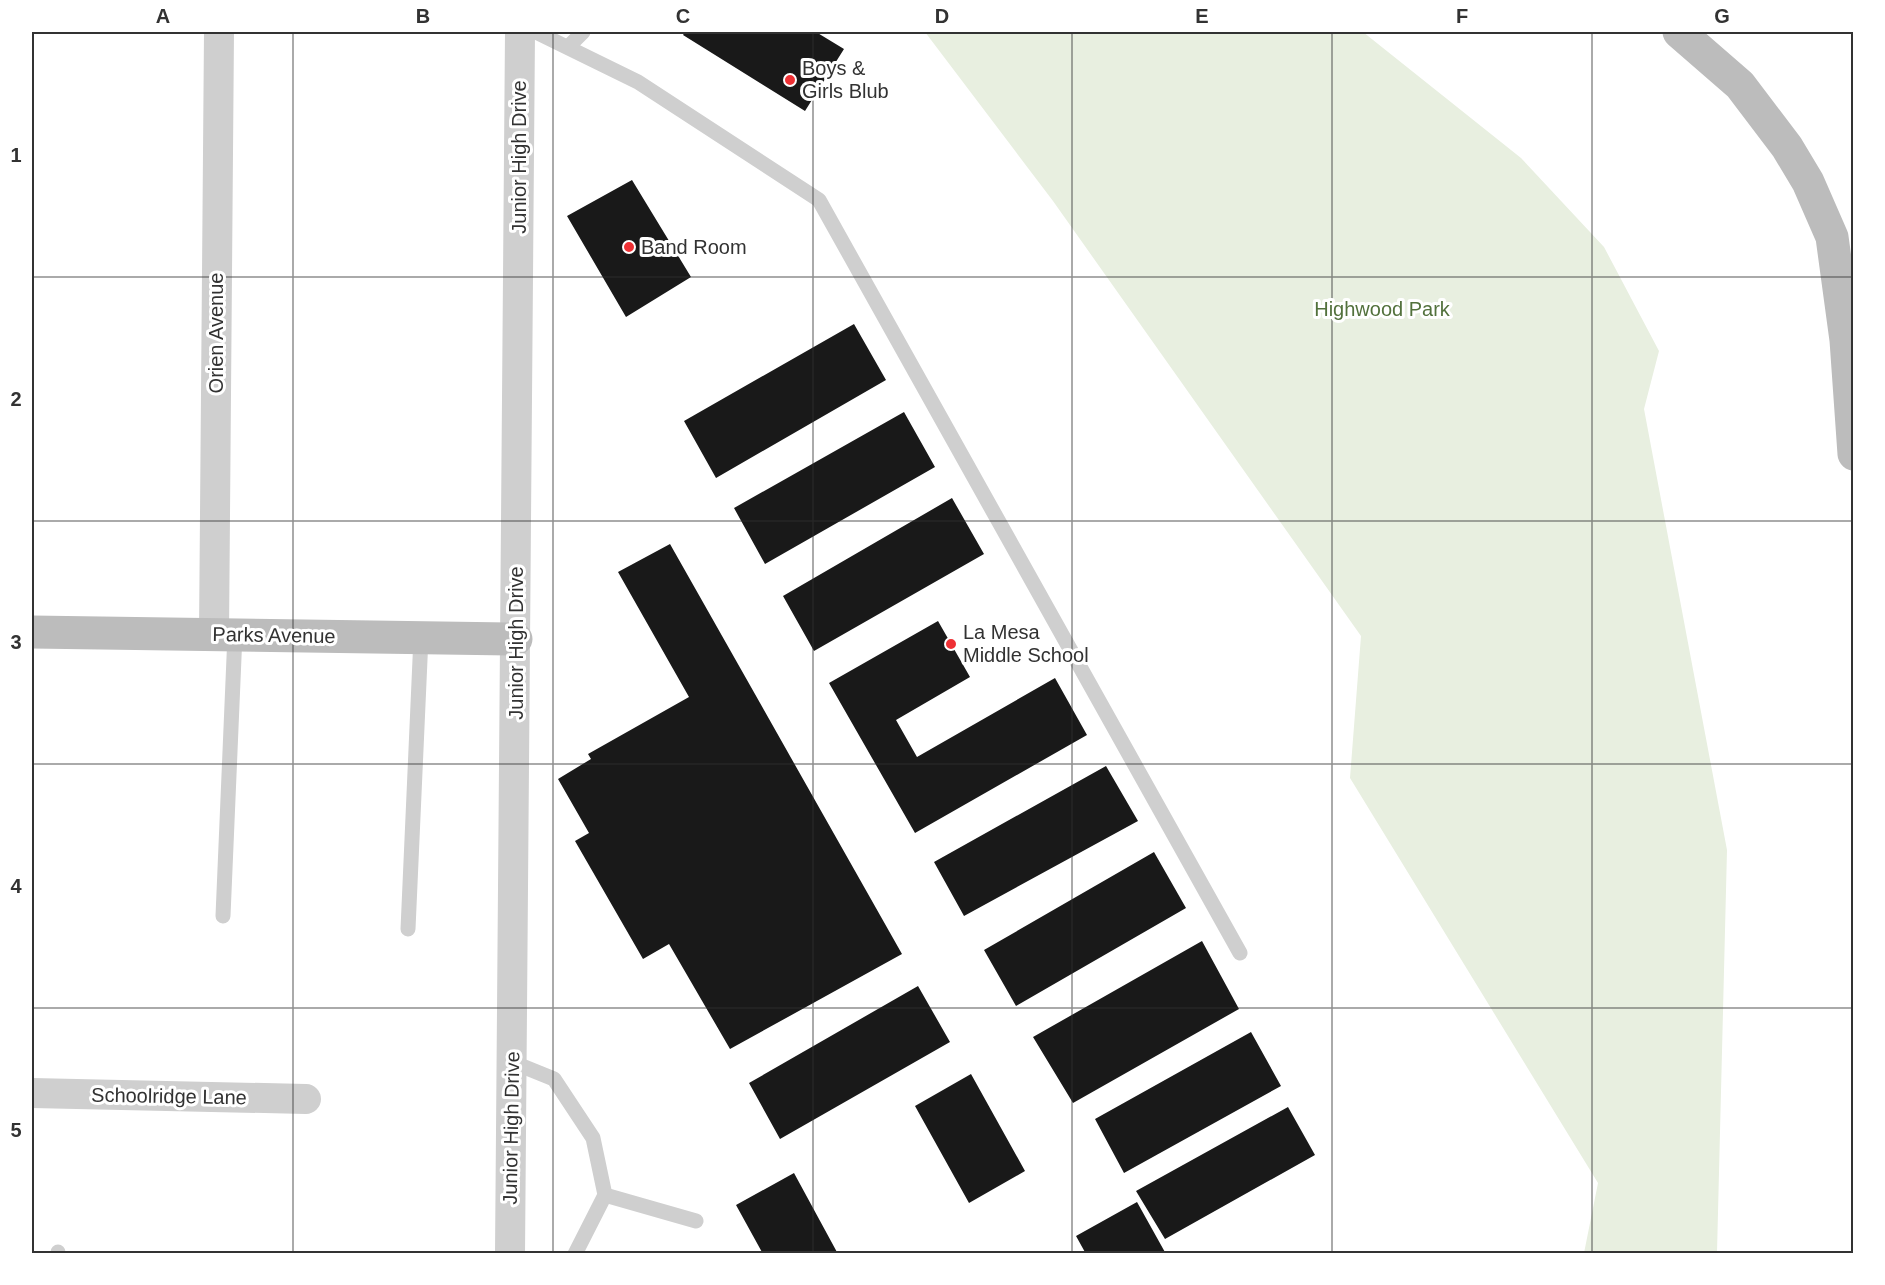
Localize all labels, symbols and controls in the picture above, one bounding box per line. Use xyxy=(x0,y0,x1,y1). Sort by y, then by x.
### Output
text: A xyxy=(156,5,170,27)
text: B xyxy=(416,5,430,27)
text: C xyxy=(676,5,690,27)
text: D xyxy=(935,5,949,27)
text: E xyxy=(1195,5,1209,27)
text: F xyxy=(1456,5,1468,27)
text: G xyxy=(1714,5,1730,27)
place label: Boys & Girls Blub xyxy=(802,57,889,102)
marker: Boys & Girls Blub xyxy=(783,73,797,87)
street label: Junior High Drive xyxy=(508,80,530,234)
text: 1 xyxy=(10,144,22,166)
place label: Band Room xyxy=(641,236,747,258)
marker: Band Room xyxy=(622,240,636,254)
street label: Orien Avenue xyxy=(205,273,227,393)
park label: Highwood Park xyxy=(1314,298,1451,320)
text: 2 xyxy=(10,388,22,410)
street label: Junior High Drive xyxy=(505,566,527,720)
place label: La Mesa Middle School xyxy=(963,621,1089,666)
street label: Parks Avenue xyxy=(212,623,336,647)
text: 3 xyxy=(10,631,22,653)
marker: La Mesa Middle School xyxy=(944,637,958,651)
text: 4 xyxy=(10,875,22,897)
street label: Junior High Drive xyxy=(499,1051,523,1205)
street label: Schoolridge Lane xyxy=(91,1084,247,1108)
text: 5 xyxy=(10,1119,22,1141)

